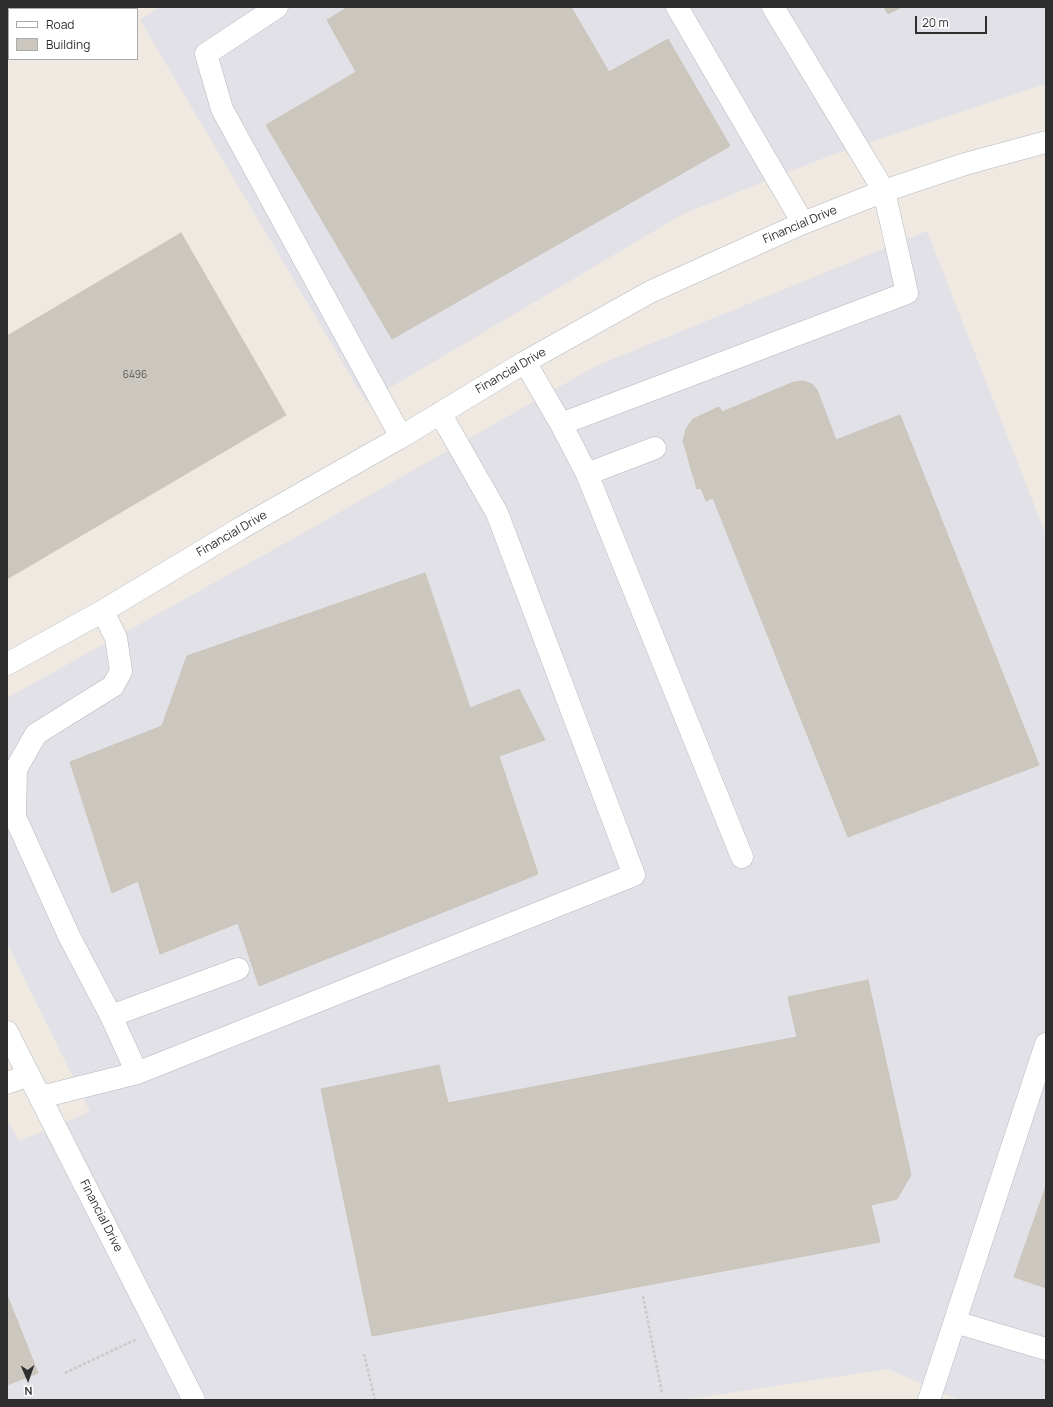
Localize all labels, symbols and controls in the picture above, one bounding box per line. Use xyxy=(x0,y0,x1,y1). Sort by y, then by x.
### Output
legend xyxy=(8,8,138,60)
scale bar xyxy=(917,8,989,34)
text: 20 m xyxy=(922,14,949,31)
text: Road xyxy=(46,16,74,33)
text: Building xyxy=(46,36,90,53)
street label: Financial Drive xyxy=(761,203,839,247)
street label: Financial Drive xyxy=(473,345,549,397)
house number: 6496 xyxy=(123,369,147,381)
street label: Financial Drive xyxy=(194,508,270,560)
street label: Financial Drive xyxy=(77,1178,125,1254)
north arrow xyxy=(8,1359,48,1399)
text: N xyxy=(24,1384,33,1399)

